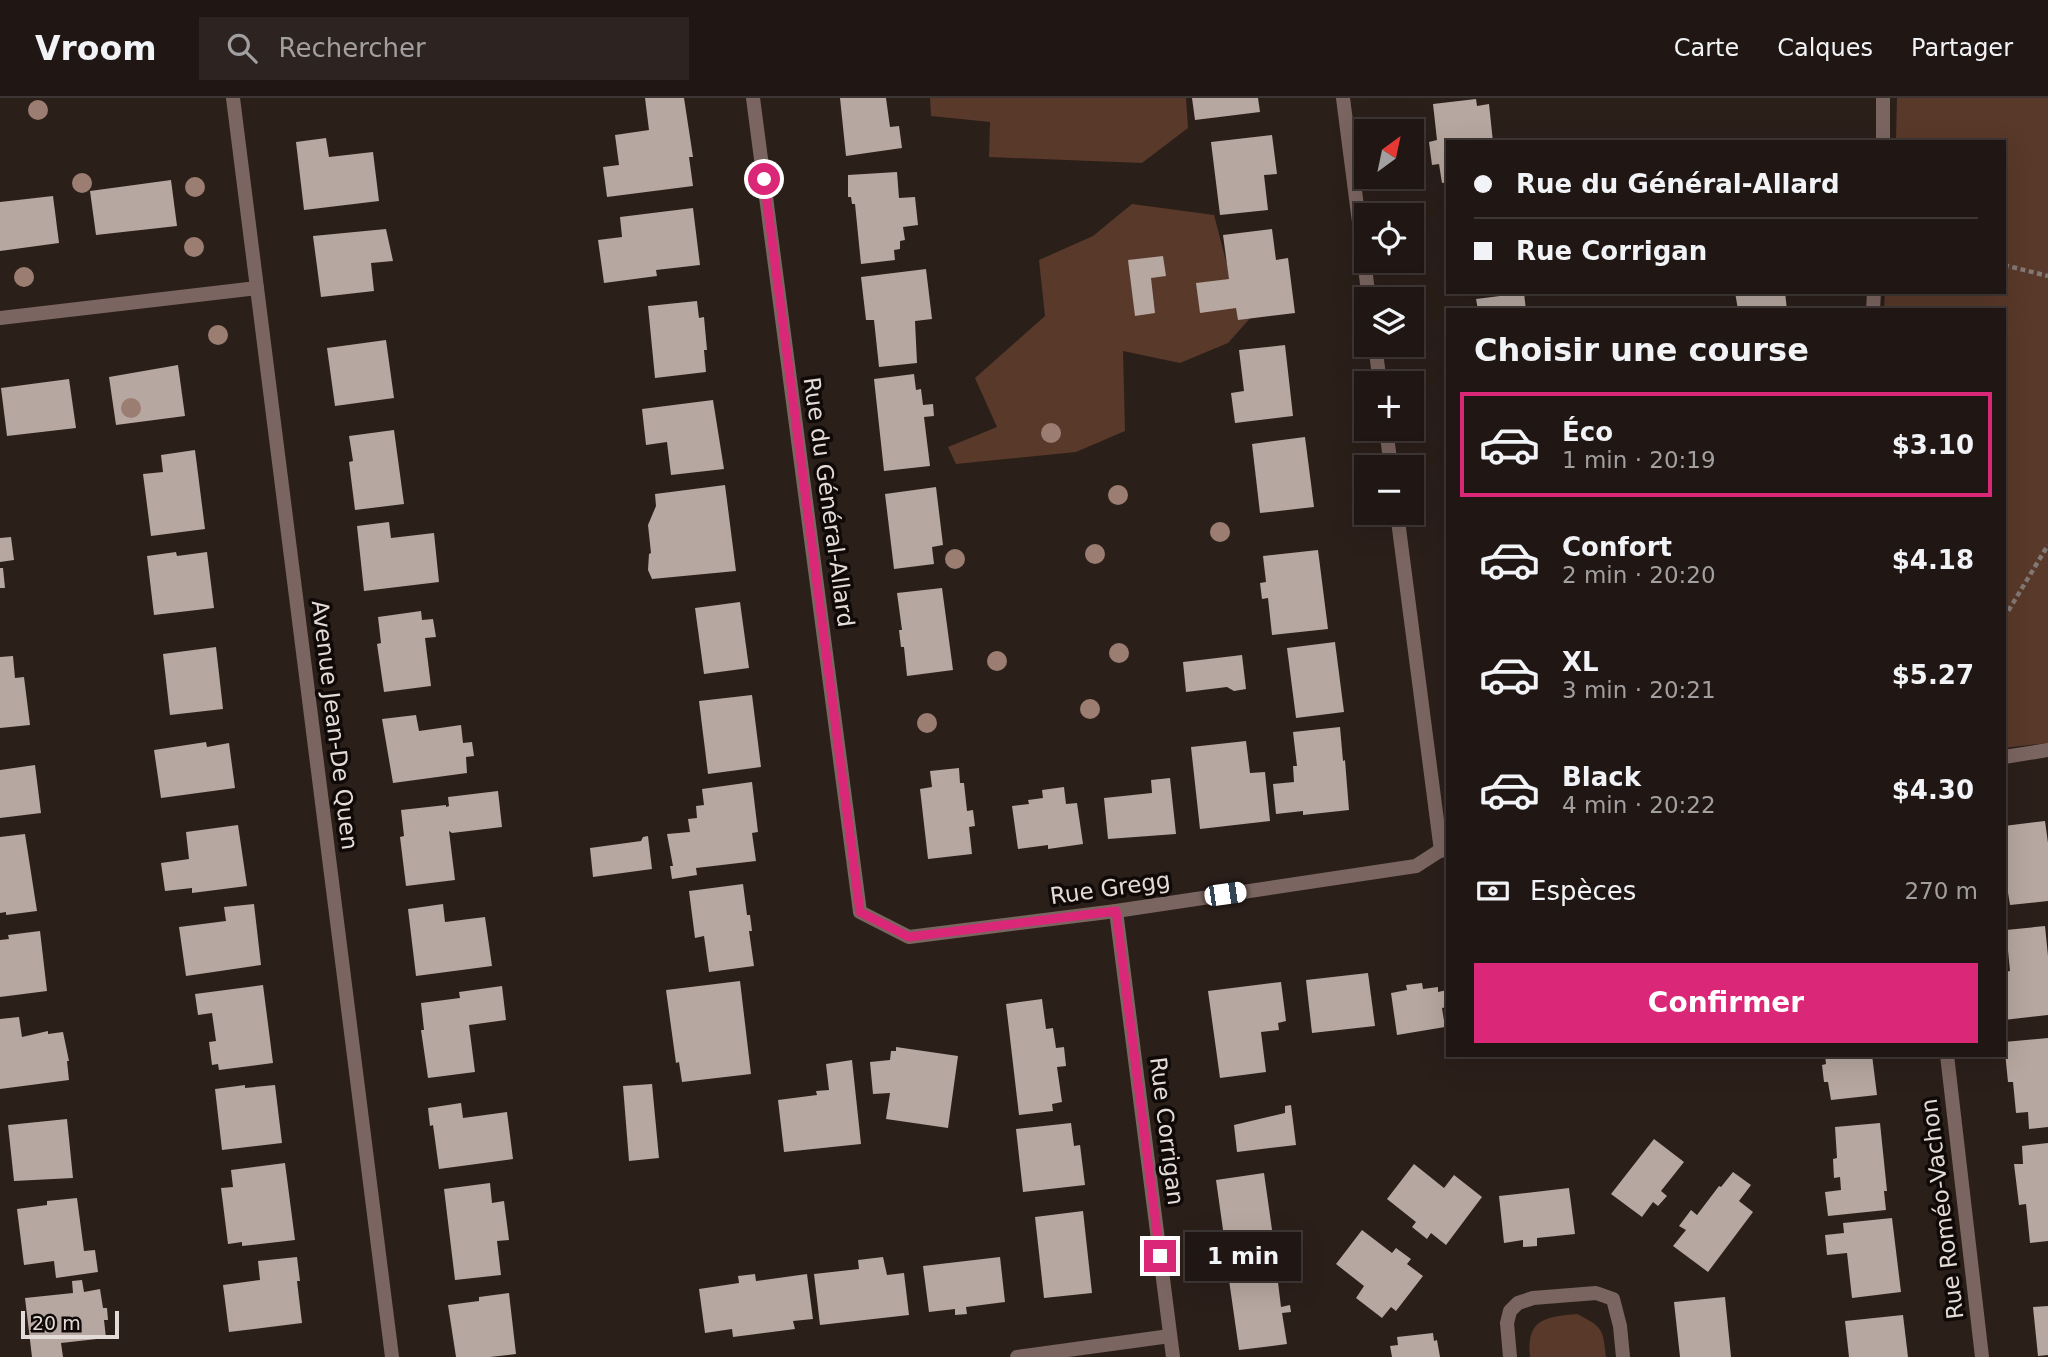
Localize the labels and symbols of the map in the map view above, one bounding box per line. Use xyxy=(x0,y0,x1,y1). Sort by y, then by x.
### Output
north arrow xyxy=(1354,119,1424,189)
route start xyxy=(748,163,780,195)
street label: Rue du Général-Allard xyxy=(799,375,859,629)
street label: Avenue Jean-De Quen xyxy=(307,599,363,851)
street label: Rue Gregg xyxy=(1048,867,1172,909)
car xyxy=(1203,881,1248,907)
street label: Rue Corrigan xyxy=(1145,1055,1189,1207)
street label: Rue Roméo-Vachon xyxy=(1916,1097,1968,1321)
callout: 1 min xyxy=(1184,1232,1300,1280)
route end xyxy=(1144,1240,1176,1272)
scale bar xyxy=(21,1308,119,1340)

